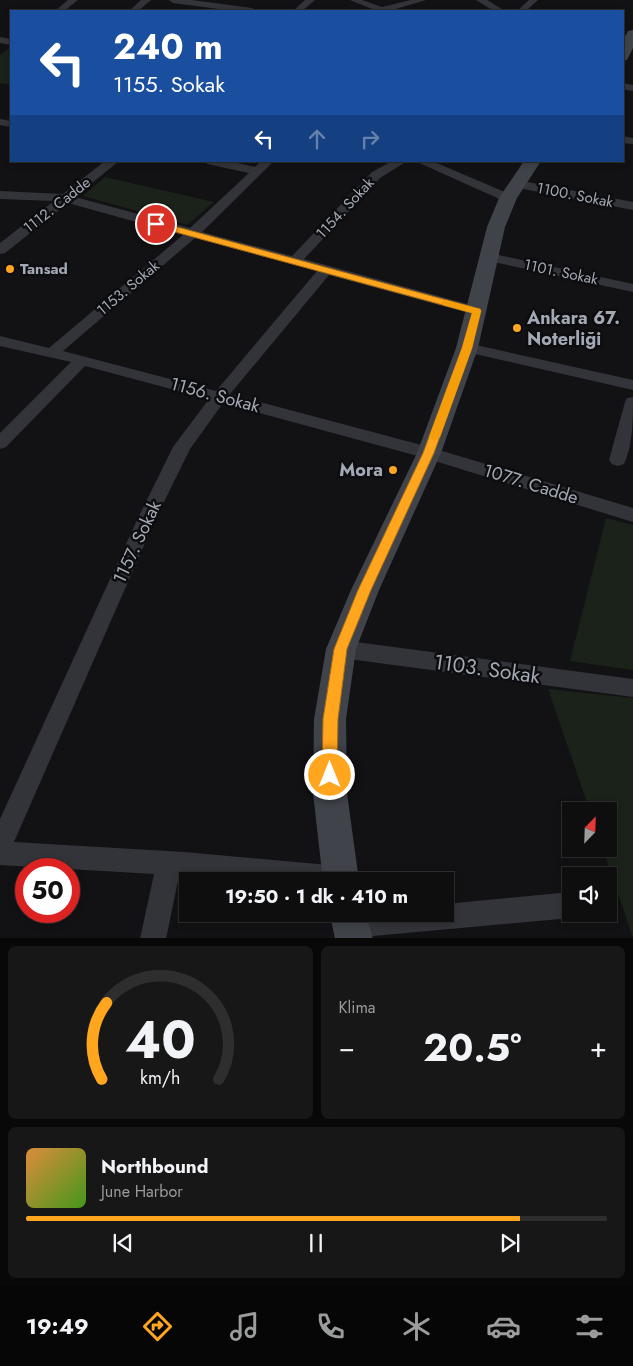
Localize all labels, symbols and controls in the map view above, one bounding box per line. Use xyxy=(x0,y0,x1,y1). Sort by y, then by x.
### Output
text: 240 m xyxy=(113,22,223,72)
icon: left xyxy=(30,30,95,95)
text: 1155. Sokak xyxy=(113,68,225,100)
icon: left xyxy=(250,125,278,153)
icon: ahead xyxy=(303,125,331,153)
icon: right xyxy=(356,125,384,153)
street label: 1112. Cadde xyxy=(19,172,96,238)
street label: 1154. Sokak xyxy=(311,172,379,243)
street label: 1100. Sokak xyxy=(535,177,615,213)
pin xyxy=(135,203,177,245)
icon: arrive xyxy=(142,210,170,238)
street label: 1101. Sokak xyxy=(522,253,600,291)
street label: 1153. Sokak xyxy=(92,255,164,321)
place label: Tansad xyxy=(20,258,68,280)
marker: Tansad xyxy=(4,263,16,275)
place label: Ankara 67. Noterliği xyxy=(526,305,620,352)
marker: Ankara 67. Noterliği xyxy=(511,322,523,334)
street label: 1156. Sokak xyxy=(167,371,263,419)
place label: Mora xyxy=(339,457,383,483)
street label: 1077. Cadde xyxy=(481,457,581,511)
marker: Mora xyxy=(387,464,399,476)
street label: 1157. Sokak xyxy=(106,496,168,588)
street label: 1103. Sokak xyxy=(432,647,543,691)
position arrow xyxy=(303,748,355,800)
north arrow xyxy=(562,802,618,858)
map controls xyxy=(562,802,617,922)
speed limit sign: 50 xyxy=(15,858,80,923)
button: sound xyxy=(562,867,617,922)
text: 19:50 · 1 dk · 410 m xyxy=(225,883,408,910)
text: Klima xyxy=(339,996,376,1019)
text: 40 xyxy=(125,1002,196,1078)
text: 20.5° xyxy=(423,1020,521,1075)
text: − xyxy=(339,1027,355,1068)
text: + xyxy=(590,1027,607,1068)
text: km/h xyxy=(140,1065,180,1091)
text: Northbound xyxy=(101,1153,208,1180)
text: June Harbor xyxy=(101,1180,183,1203)
icon: previous xyxy=(109,1229,137,1257)
icon: pause xyxy=(302,1229,330,1257)
icon: next xyxy=(496,1229,524,1257)
icon: directions xyxy=(140,1309,175,1344)
icon: music xyxy=(227,1309,262,1344)
icon: phone xyxy=(313,1309,348,1344)
icon: climate xyxy=(399,1309,434,1344)
icon: car xyxy=(486,1309,521,1344)
icon: filters xyxy=(572,1309,607,1344)
text: 19:49 xyxy=(26,1310,89,1342)

